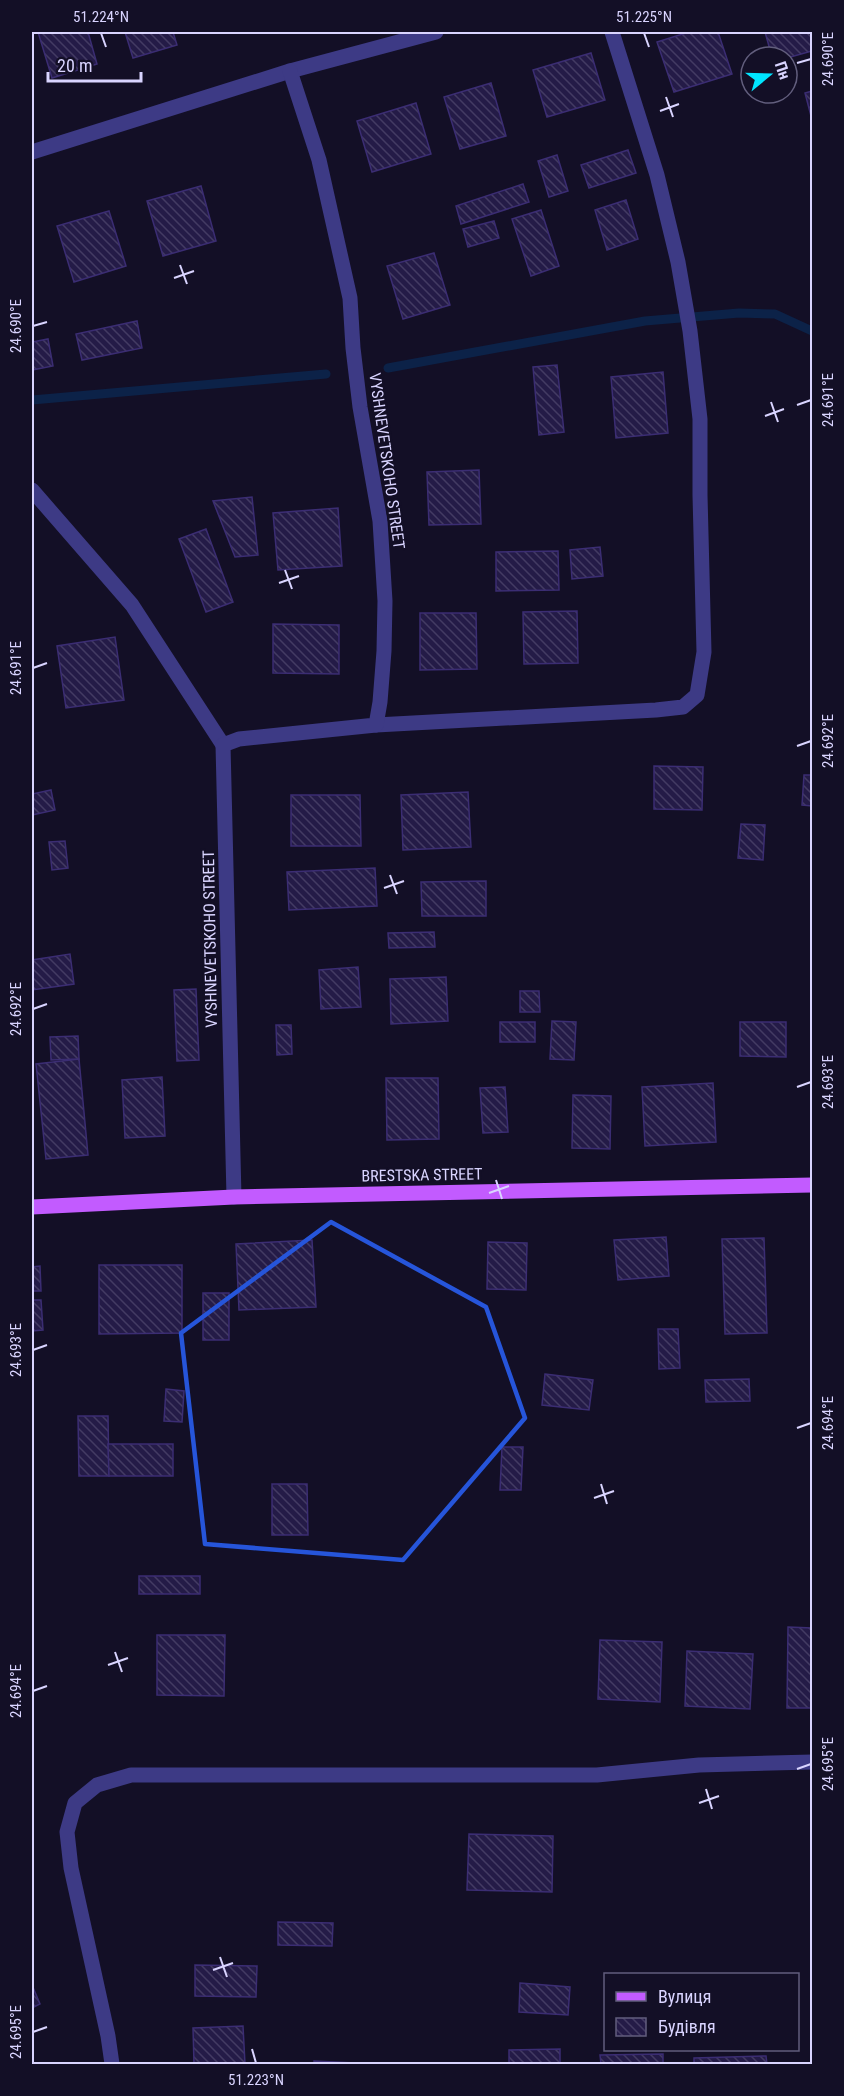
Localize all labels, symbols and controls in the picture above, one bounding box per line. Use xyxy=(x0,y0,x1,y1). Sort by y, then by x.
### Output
text: 51.224°N xyxy=(73,8,129,26)
text: 51.225°N xyxy=(616,8,672,26)
text: 24.690°E xyxy=(819,32,837,86)
scale bar xyxy=(48,45,141,83)
north arrow xyxy=(739,45,799,105)
text: 20 m xyxy=(57,55,92,76)
text: Пн xyxy=(771,59,795,82)
text: 24.690°E xyxy=(7,299,25,353)
street label: VYSHNEVETSKOHO STREET xyxy=(365,372,409,550)
text: 24.691°E xyxy=(819,373,837,427)
text: 24.691°E xyxy=(7,641,25,695)
text: 24.692°E xyxy=(819,714,837,768)
street label: VYSHNEVETSKOHO STREET xyxy=(199,850,221,1028)
text: 24.692°E xyxy=(7,982,25,1036)
text: 24.693°E xyxy=(819,1055,837,1109)
street label: BRESTSKA STREET xyxy=(361,1164,483,1186)
text: 24.693°E xyxy=(7,1323,25,1377)
text: 24.694°E xyxy=(819,1396,837,1450)
text: 24.694°E xyxy=(7,1664,25,1718)
text: 24.695°E xyxy=(819,1737,837,1791)
legend xyxy=(604,1973,799,2051)
text: Вулиця xyxy=(658,1986,712,2007)
text: 24.695°E xyxy=(7,2005,25,2059)
text: Будівля xyxy=(658,2016,716,2037)
text: 51.223°N xyxy=(228,2071,284,2089)

